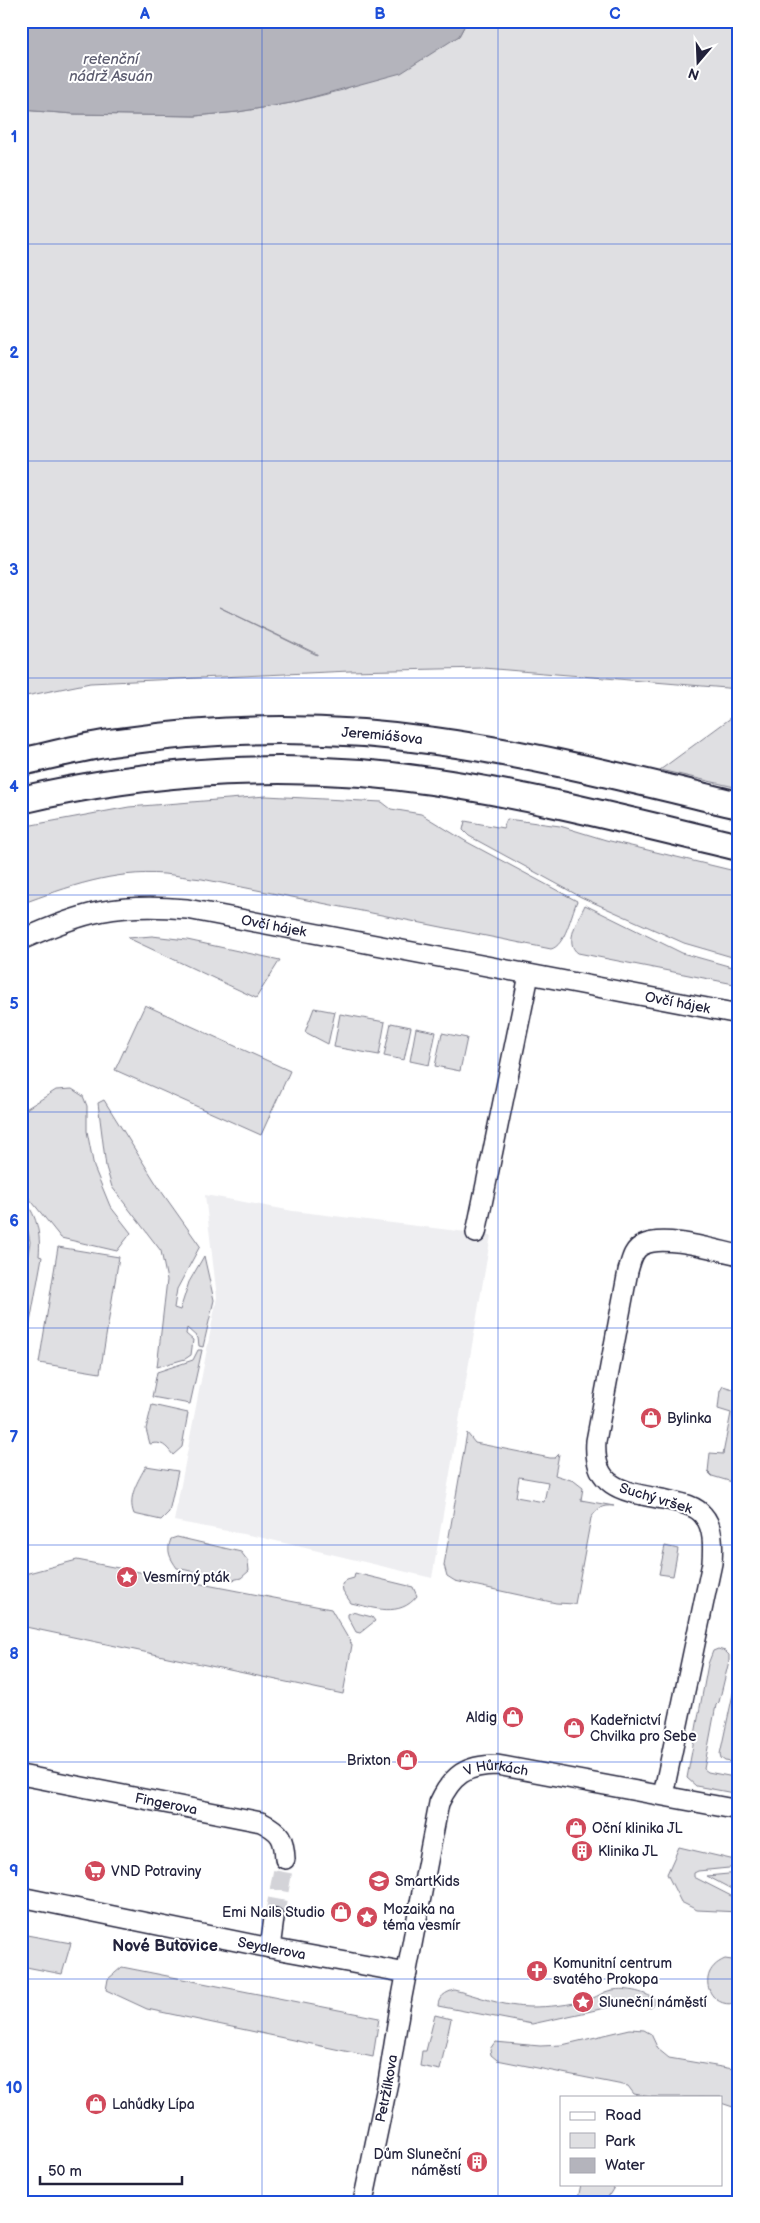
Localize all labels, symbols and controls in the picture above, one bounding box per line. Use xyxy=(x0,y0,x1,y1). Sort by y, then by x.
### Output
text: A xyxy=(139,5,150,24)
text: B xyxy=(374,5,386,24)
text: C xyxy=(609,5,621,24)
north arrow xyxy=(672,38,722,88)
water label: retenční nádrž Asuán xyxy=(69,50,153,86)
text: N xyxy=(686,64,702,84)
text: 1 xyxy=(11,128,17,147)
text: 2 xyxy=(9,344,19,363)
text: 3 xyxy=(9,561,19,580)
street label: Jeremiášova xyxy=(341,724,424,748)
text: 4 xyxy=(9,778,19,797)
street label: Ovčí hájek xyxy=(240,912,308,941)
street label: Ovčí hájek xyxy=(644,988,712,1017)
text: 5 xyxy=(9,995,19,1014)
text: 6 xyxy=(9,1212,19,1231)
shop icon: Bylinka xyxy=(639,1406,663,1430)
place label: Bylinka xyxy=(667,1410,712,1427)
text: 7 xyxy=(10,1428,19,1447)
street label: Suchý vršek xyxy=(617,1479,694,1518)
place icon: Vesmírný pták xyxy=(115,1565,139,1589)
place label: Vesmírný pták xyxy=(143,1569,230,1586)
text: 8 xyxy=(9,1645,19,1664)
shop icon: Aldig xyxy=(501,1705,525,1729)
place label: Aldig xyxy=(466,1709,497,1726)
place label: Kadeřnictví Chvilka pro Sebe xyxy=(590,1712,696,1745)
shop icon: Kadeřnictví Chvilka pro Sebe xyxy=(562,1716,586,1740)
shop icon: Brixton xyxy=(395,1748,419,1772)
place label: Brixton xyxy=(347,1752,391,1769)
street label: V Hůrkách xyxy=(461,1757,530,1780)
street label: Fingerova xyxy=(134,1790,199,1818)
shop icon: Oční klinika JL xyxy=(564,1816,588,1840)
place label: Oční klinika JL xyxy=(592,1820,683,1837)
building icon: Klinika JL xyxy=(570,1839,594,1863)
place label: Klinika JL xyxy=(598,1843,658,1860)
supermarket icon: VND Potraviny xyxy=(83,1859,107,1883)
text: 9 xyxy=(9,1862,19,1881)
place label: VND Potraviny xyxy=(111,1863,202,1880)
school or university icon: SmartKids xyxy=(367,1869,391,1893)
place label: SmartKids xyxy=(395,1873,460,1890)
shop icon: Emi Nails Studio xyxy=(329,1900,353,1924)
place label: Mozaika na téma vesmír xyxy=(383,1901,461,1934)
place label: Emi Nails Studio xyxy=(222,1904,325,1921)
place icon: Mozaika na téma vesmír xyxy=(355,1905,379,1929)
street label: Seydlerova xyxy=(236,1934,307,1963)
district label: Nové Butovice xyxy=(112,1937,218,1956)
place label: Komunitní centrum svatého Prokopa xyxy=(553,1955,672,1988)
church icon: Komunitní centrum svatého Prokopa xyxy=(525,1959,549,1983)
place icon: Sluneční náměstí xyxy=(571,1990,595,2014)
place label: Sluneční náměstí xyxy=(599,1994,707,2011)
street label: Petržílkova xyxy=(372,2053,401,2124)
text: 10 xyxy=(6,2079,22,2098)
shop icon: Lahůdky Lípa xyxy=(84,2092,108,2116)
place label: Lahůdky Lípa xyxy=(112,2096,195,2113)
legend xyxy=(560,2096,722,2186)
text: Road xyxy=(605,2106,641,2125)
text: Park xyxy=(605,2132,636,2151)
place label: Dům Sluneční náměstí xyxy=(374,2146,462,2179)
building icon: Dům Sluneční náměstí xyxy=(465,2150,489,2174)
scale bar xyxy=(40,2153,182,2185)
text: Water xyxy=(605,2156,645,2175)
text: 50 m xyxy=(48,2162,82,2181)

